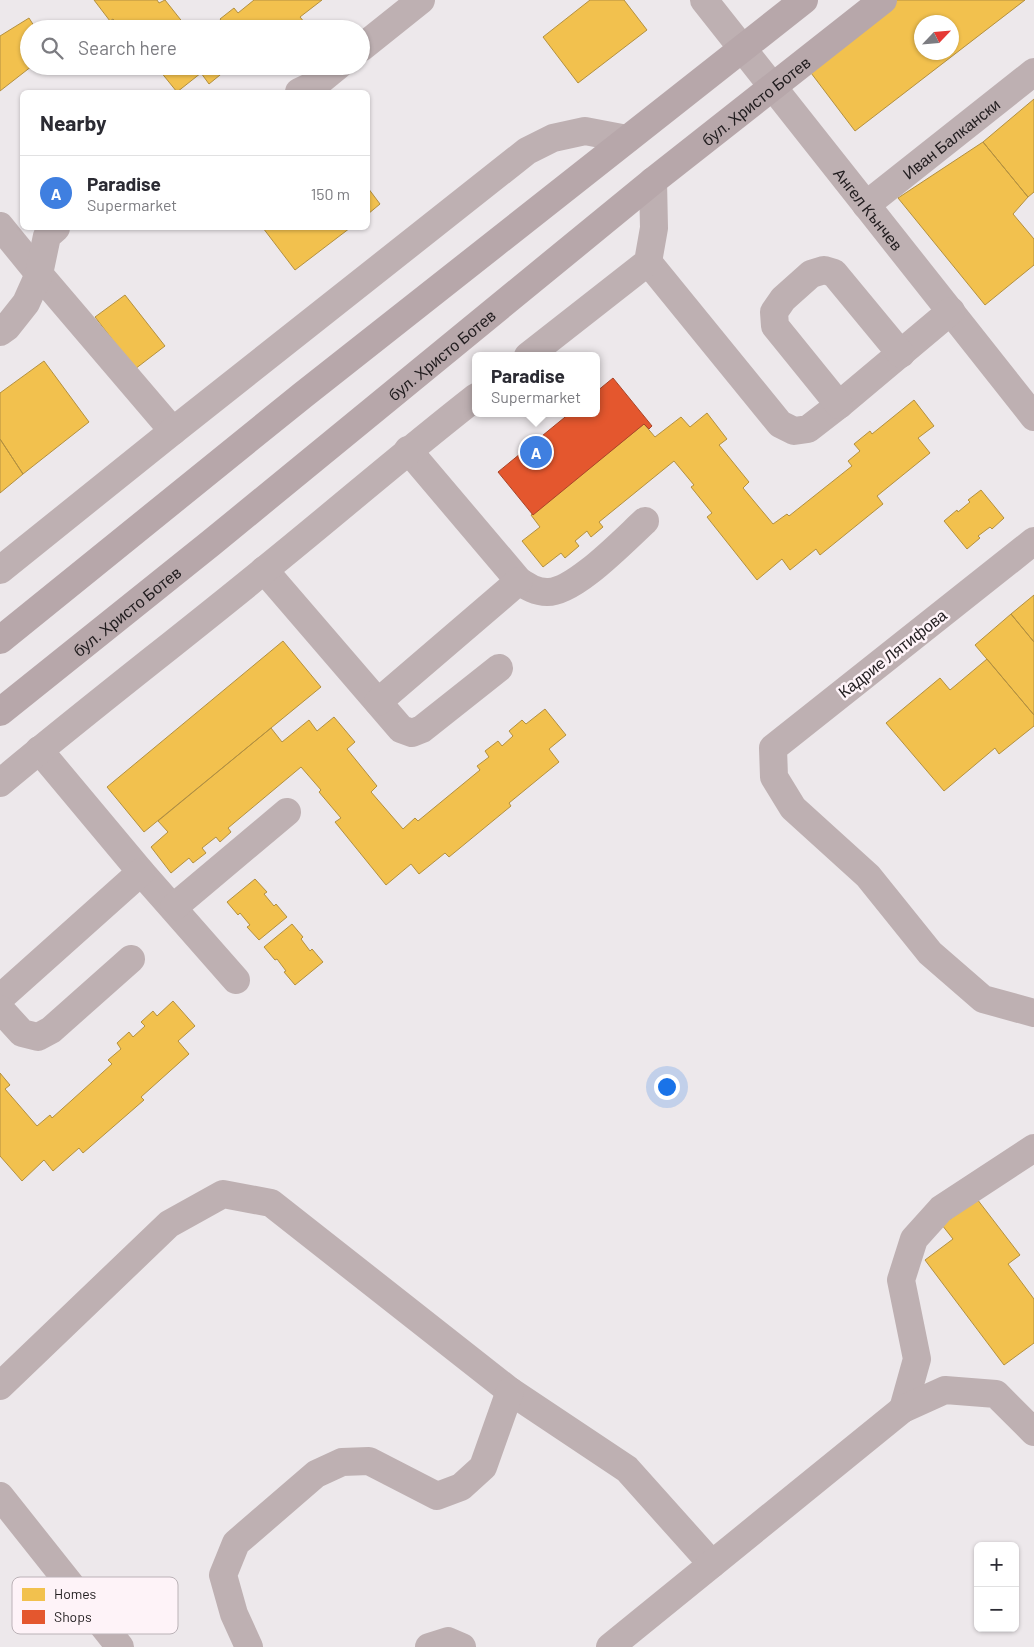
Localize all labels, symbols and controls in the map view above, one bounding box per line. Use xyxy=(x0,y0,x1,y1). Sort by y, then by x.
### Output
north arrow xyxy=(914,15,959,60)
search box xyxy=(20,20,370,75)
icon: search xyxy=(38,34,66,62)
text: Search here xyxy=(78,36,177,59)
street label: бул. Христо Ботев xyxy=(697,52,814,149)
street label: Иван Балкански xyxy=(898,94,1003,182)
text: Nearby xyxy=(40,110,106,135)
street label: Ангел Кънчев xyxy=(831,164,907,254)
text: Paradise xyxy=(87,172,161,195)
text: A xyxy=(51,184,61,203)
text: 150 m xyxy=(311,184,350,203)
text: Supermarket xyxy=(87,195,177,214)
street label: бул. Христо Ботев xyxy=(384,305,499,404)
popup xyxy=(472,352,600,417)
text: Paradise xyxy=(491,364,565,387)
text: Supermarket xyxy=(491,387,581,406)
pin: A xyxy=(520,433,552,471)
street label: бул. Христо Ботев xyxy=(69,562,184,660)
street label: Кадрие Лятифова xyxy=(834,605,950,701)
your location xyxy=(654,1074,680,1100)
map controls xyxy=(974,1542,1019,1632)
button: + xyxy=(974,1542,1019,1587)
legend xyxy=(12,1577,178,1634)
text: Homes xyxy=(54,1585,97,1602)
button: − xyxy=(974,1587,1019,1632)
text: Shops xyxy=(54,1608,92,1625)

